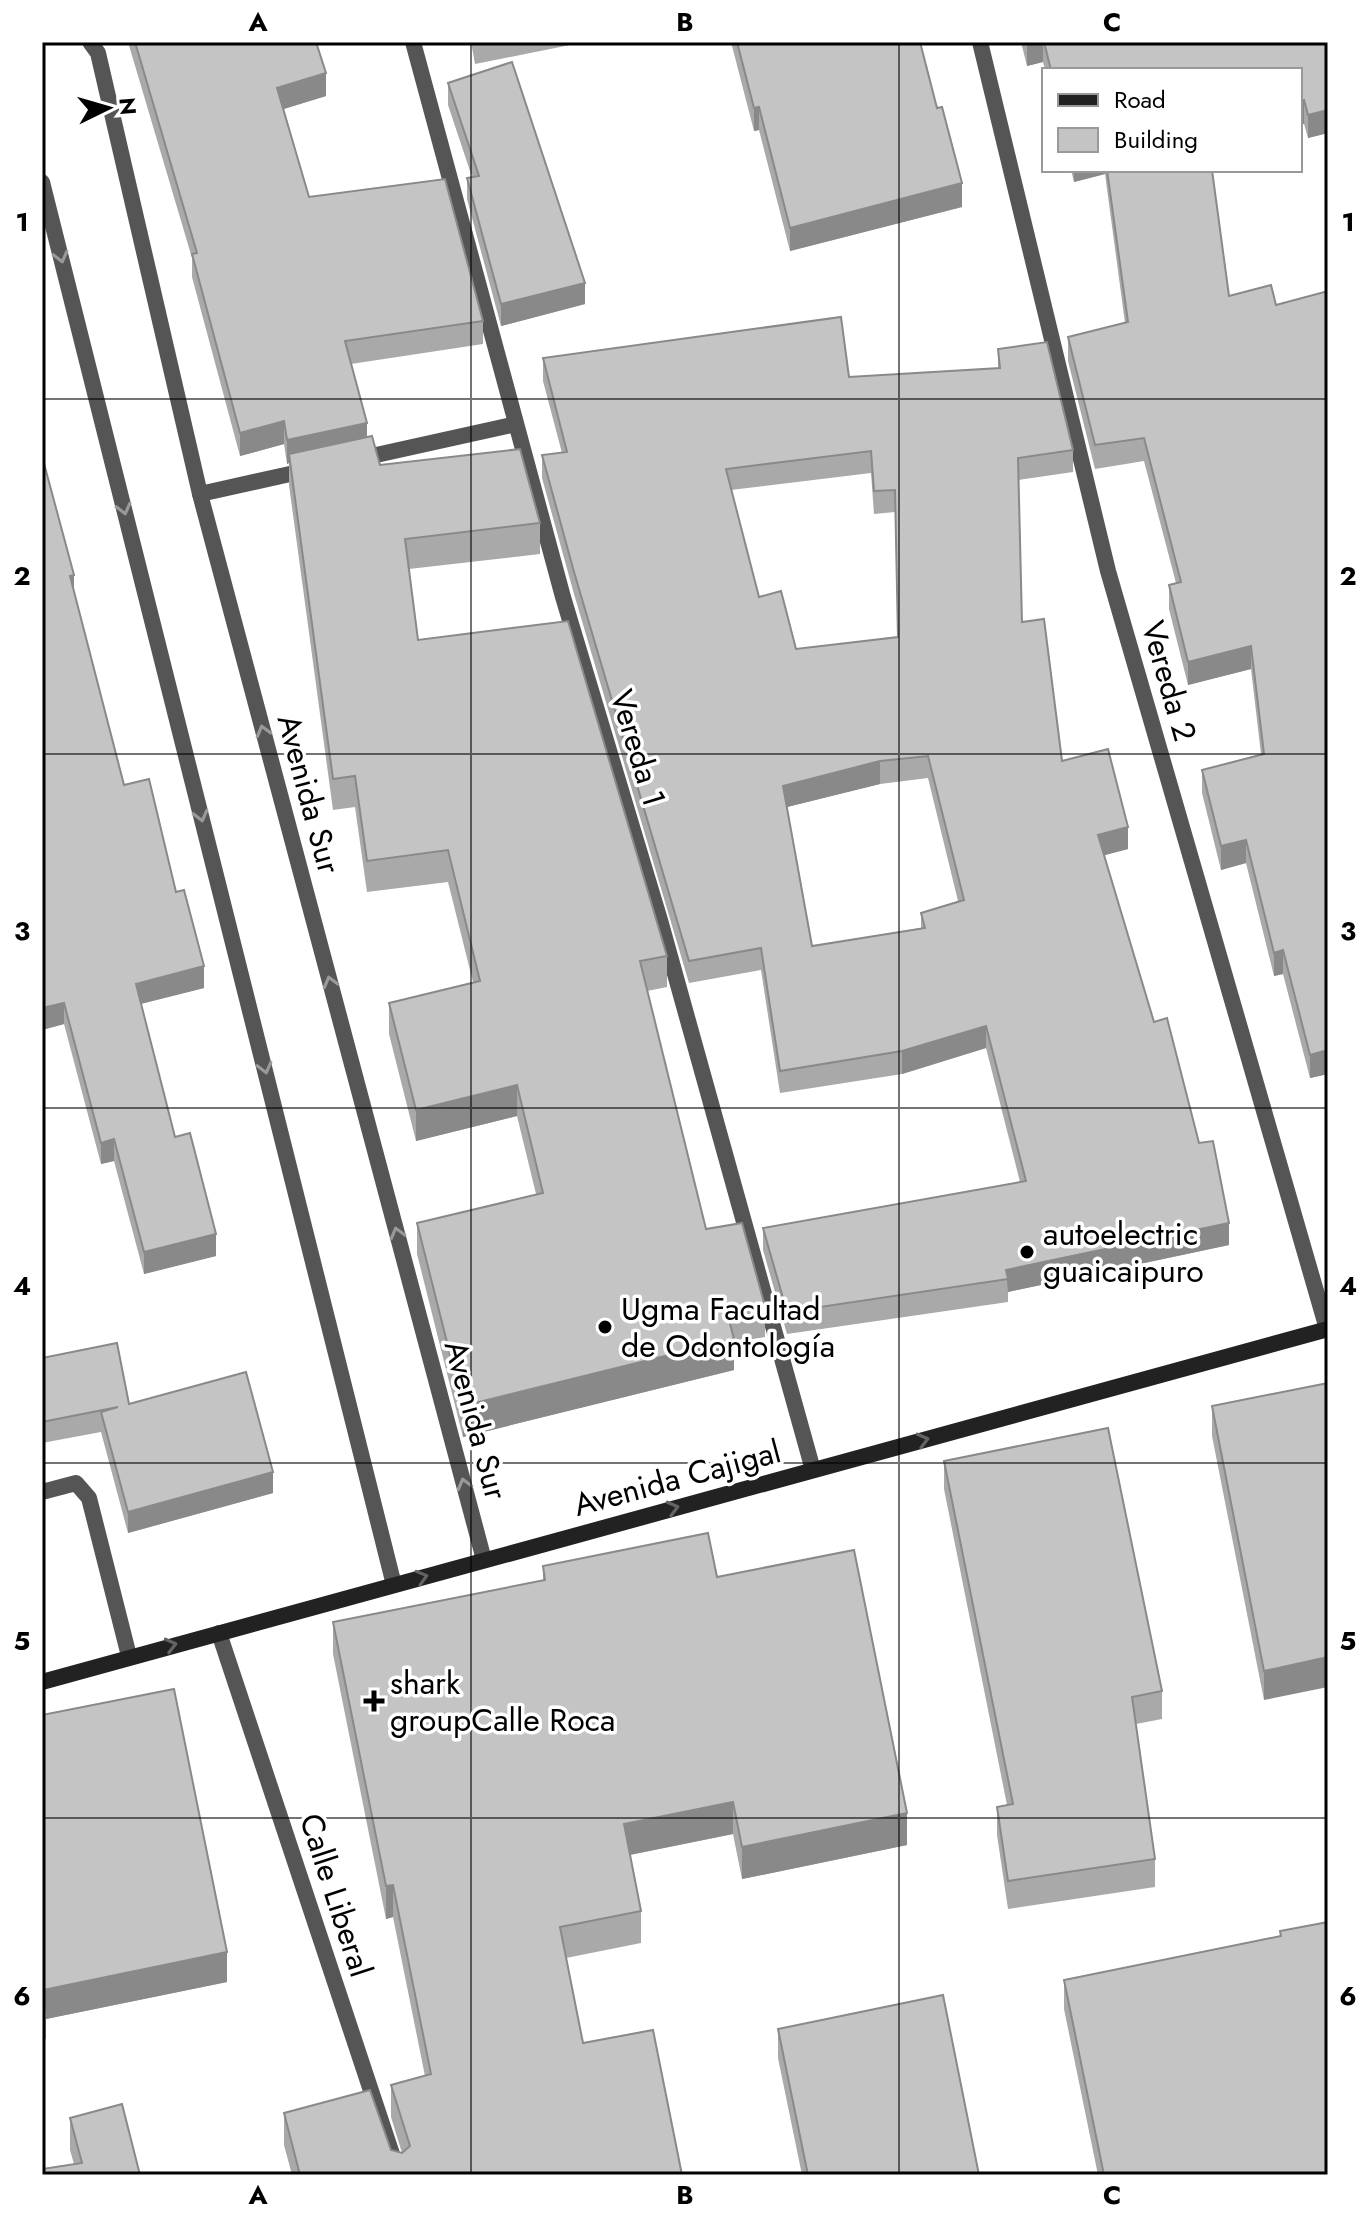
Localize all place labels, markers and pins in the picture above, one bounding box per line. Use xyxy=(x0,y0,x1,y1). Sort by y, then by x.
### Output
place label: autoelectric guaicaipuro xyxy=(1043,1211,1204,1294)
marker: autoelectric guaicaipuro xyxy=(1018,1243,1036,1261)
place label: Ugma Facultad de Odontología xyxy=(621,1286,835,1369)
marker: Ugma Facultad de Odontología xyxy=(596,1318,614,1336)
place label: shark groupCalle Roca xyxy=(390,1660,615,1743)
marker: shark groupCalle Roca xyxy=(365,1692,383,1710)

